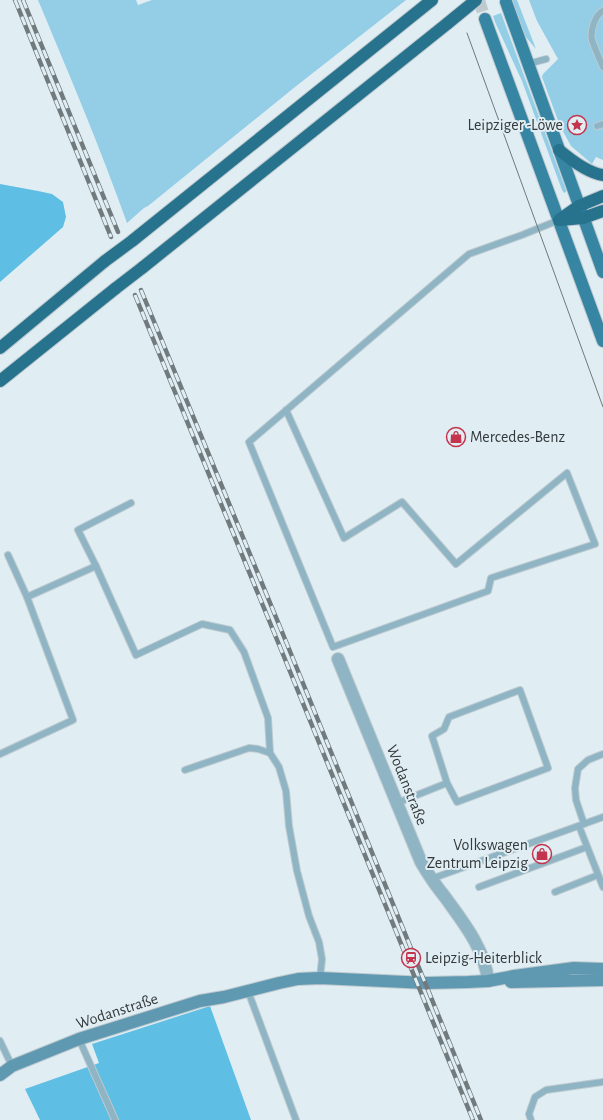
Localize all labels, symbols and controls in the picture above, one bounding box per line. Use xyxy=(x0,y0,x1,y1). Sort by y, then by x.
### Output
place icon: Leipziger -Löwe xyxy=(566,114,588,136)
place label: Leipziger -Löwe xyxy=(468,117,563,133)
shop icon: Mercedes-Benz xyxy=(445,426,467,448)
place label: Mercedes-Benz xyxy=(470,429,565,445)
street label: Wodanstraße xyxy=(384,743,430,827)
place label: Volkswagen Zentrum Leipzig xyxy=(427,837,528,871)
shop icon: Volkswagen Zentrum Leipzig xyxy=(531,843,553,865)
station icon: Leipzig-Heiterblick xyxy=(400,947,422,969)
place label: Leipzig-Heiterblick xyxy=(425,950,543,966)
street label: Wodanstraße xyxy=(74,990,160,1032)

